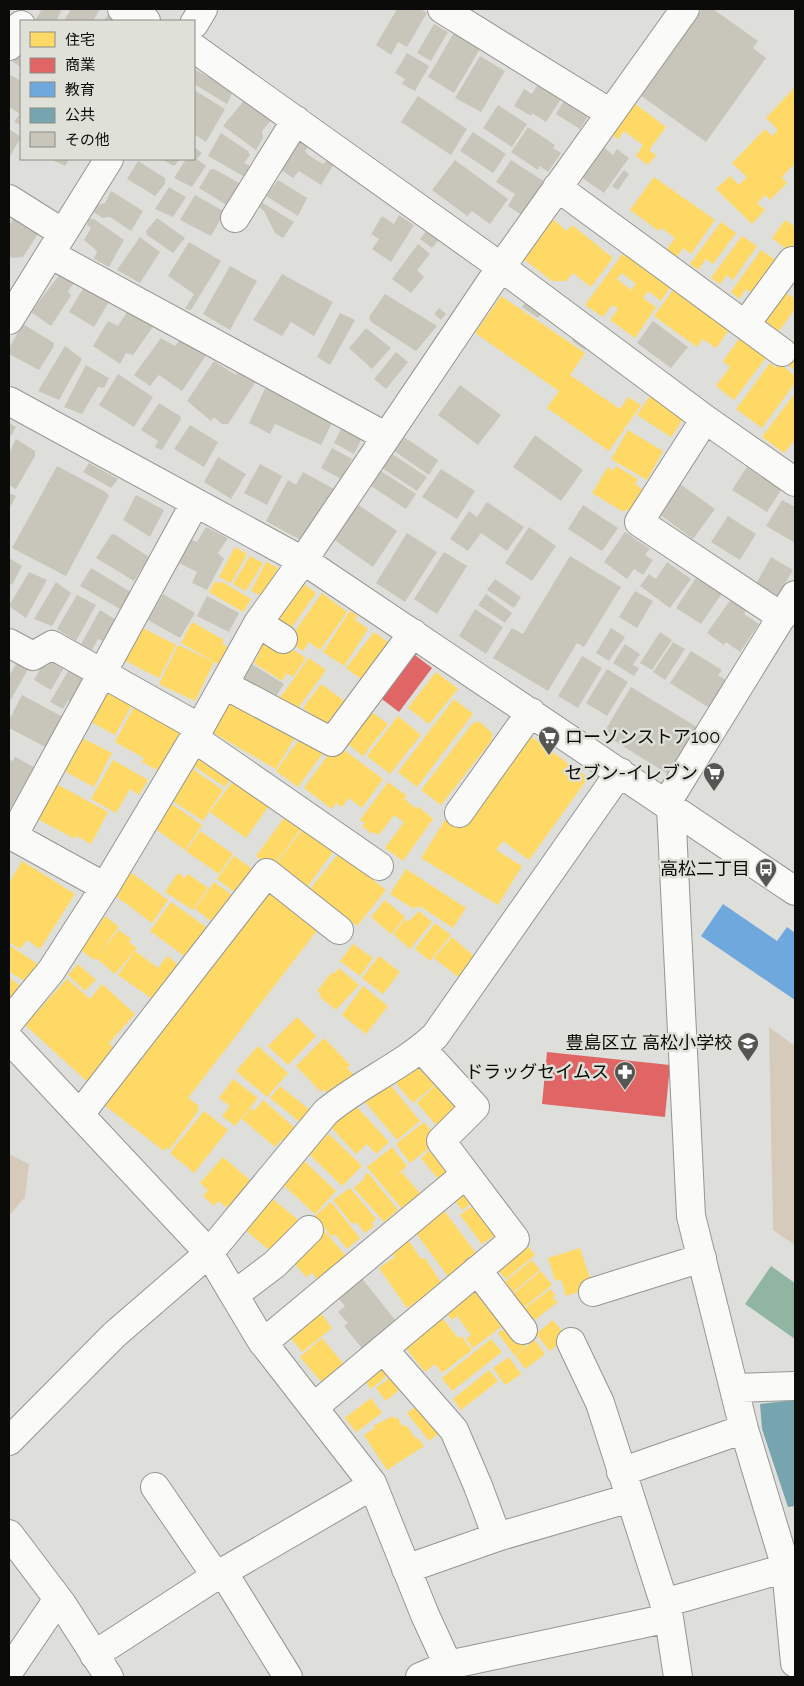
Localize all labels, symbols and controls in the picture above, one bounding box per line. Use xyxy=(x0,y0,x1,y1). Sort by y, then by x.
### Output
legend xyxy=(20,20,195,160)
text: 住宅 xyxy=(65,31,95,49)
text: 商業 xyxy=(65,56,95,74)
text: 教育 xyxy=(65,81,95,99)
text: 公共 xyxy=(65,106,95,124)
text: その他 xyxy=(65,131,110,149)
supermarket icon: ローソンストア100 xyxy=(537,725,561,756)
place label: ローソンストア100 xyxy=(565,726,720,747)
supermarket icon: セブン-イレブン xyxy=(702,761,726,792)
place label: セブン-イレブン xyxy=(564,762,698,783)
bus stop icon: 高松二丁目 xyxy=(754,857,778,888)
place label: 高松二丁目 xyxy=(660,858,750,879)
school or university icon: 豊島区立 高松小学校 xyxy=(736,1031,760,1062)
place label: 豊島区立 高松小学校 xyxy=(565,1032,732,1053)
pharmacy icon: ドラッグセイムス xyxy=(613,1060,637,1091)
place label: ドラッグセイムス xyxy=(465,1061,609,1082)

